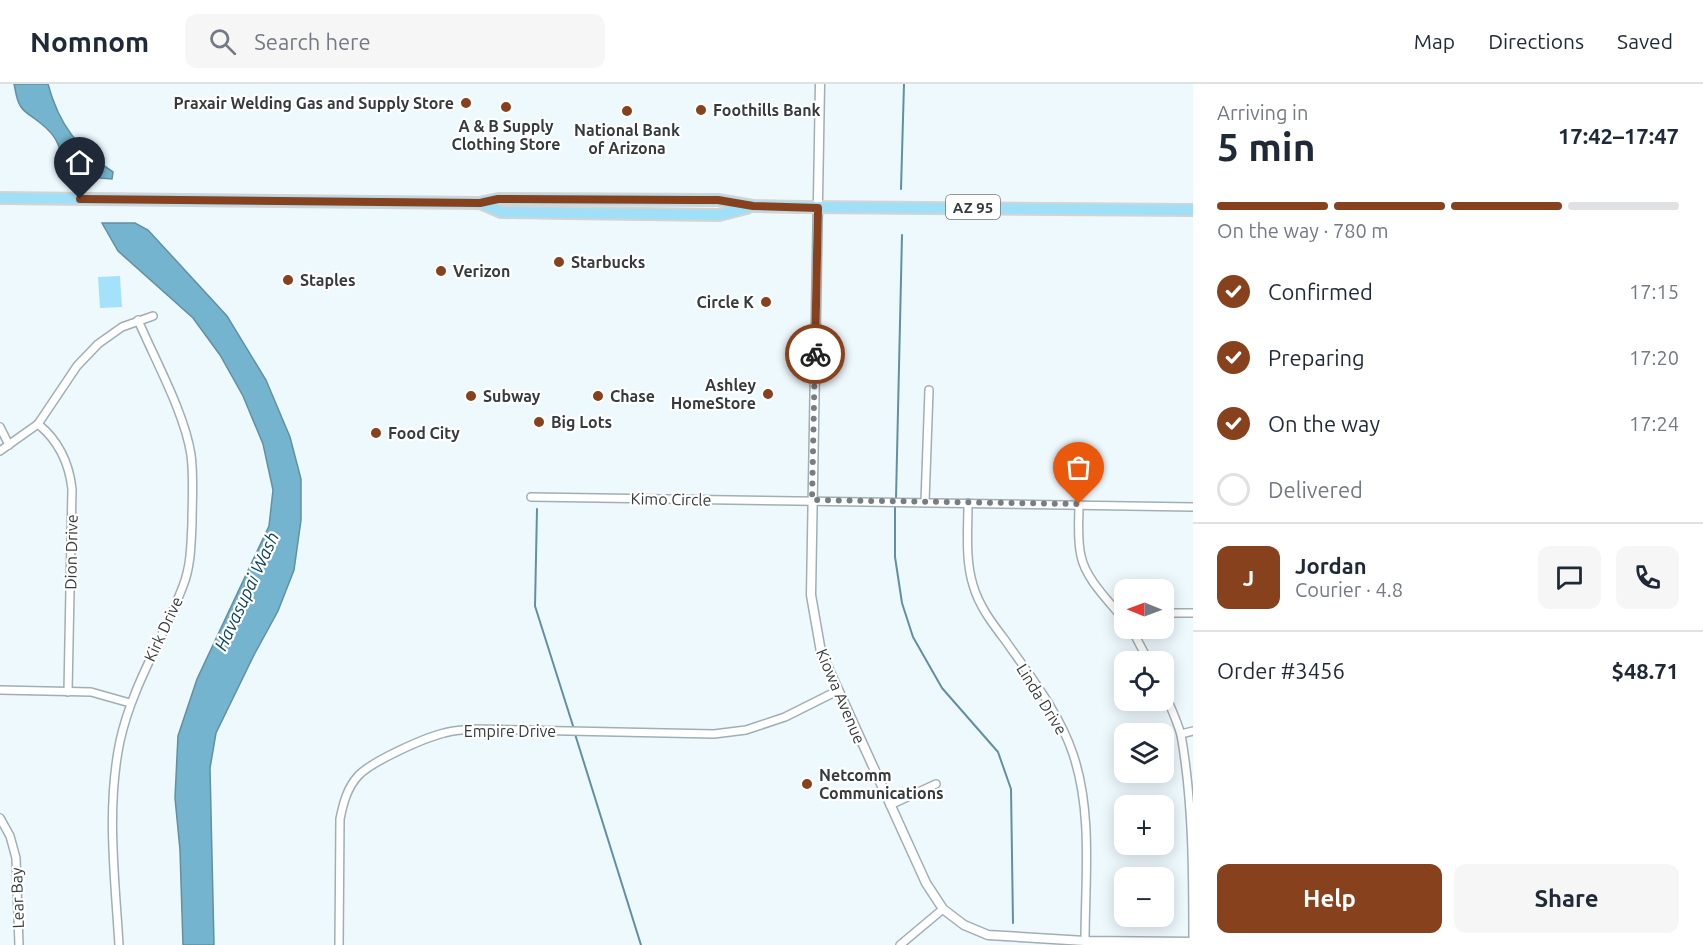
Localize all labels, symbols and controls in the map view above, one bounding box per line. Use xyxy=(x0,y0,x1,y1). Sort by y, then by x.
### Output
search box xyxy=(185,14,605,68)
icon: search xyxy=(206,25,239,58)
text: Nomnom xyxy=(30,26,149,57)
text: Search here xyxy=(254,29,371,54)
text: Map xyxy=(1414,29,1455,53)
text: Directions xyxy=(1488,29,1584,53)
text: Saved xyxy=(1617,29,1673,53)
place label: Praxair Welding Gas and Supply Store xyxy=(173,94,454,112)
marker: Praxair Welding Gas and Supply Store xyxy=(459,96,473,110)
marker: A & B Supply Clothing Store xyxy=(499,100,513,114)
place label: Foothills Bank xyxy=(713,101,821,119)
text: Arriving in xyxy=(1217,101,1308,124)
marker: Foothills Bank xyxy=(694,103,708,117)
marker: National Bank of Arizona xyxy=(620,104,634,118)
place label: A & B Supply Clothing Store xyxy=(451,117,561,153)
place label: National Bank of Arizona xyxy=(574,121,680,157)
text: 17:42–17:47 xyxy=(1558,123,1679,148)
text: 5 min xyxy=(1217,125,1316,168)
pin xyxy=(54,137,105,199)
icon: home xyxy=(63,146,96,179)
road number: AZ 95 xyxy=(946,195,1000,219)
text: On the way · 780 m xyxy=(1217,219,1389,242)
place label: Starbucks xyxy=(571,253,645,271)
marker: Starbucks xyxy=(552,255,566,269)
place label: Verizon xyxy=(453,262,510,280)
marker: Verizon xyxy=(434,264,448,278)
place label: Staples xyxy=(300,271,356,289)
marker: Staples xyxy=(281,273,295,287)
icon: check xyxy=(1217,275,1250,308)
text: Confirmed xyxy=(1268,279,1373,304)
text: 17:15 xyxy=(1629,280,1679,303)
place label: Circle K xyxy=(697,293,754,311)
marker: Circle K xyxy=(759,295,773,309)
courier xyxy=(785,324,845,384)
icon: bike xyxy=(799,338,832,371)
icon: check xyxy=(1217,341,1250,374)
text: Preparing xyxy=(1268,345,1365,370)
text: 17:20 xyxy=(1629,346,1679,369)
place label: Ashley HomeStore xyxy=(671,376,756,412)
place label: Subway xyxy=(483,387,541,405)
place label: Chase xyxy=(610,387,655,405)
marker: Ashley HomeStore xyxy=(761,387,775,401)
marker: Subway xyxy=(464,389,478,403)
marker: Chase xyxy=(591,389,605,403)
icon: check xyxy=(1217,407,1250,440)
text: On the way xyxy=(1268,411,1380,436)
text: 17:24 xyxy=(1629,412,1679,435)
place label: Big Lots xyxy=(551,413,612,431)
marker: Big Lots xyxy=(532,415,546,429)
place label: Food City xyxy=(388,424,460,442)
marker: Food City xyxy=(369,426,383,440)
pin xyxy=(1053,442,1104,504)
icon: bag xyxy=(1062,451,1095,484)
text: Delivered xyxy=(1268,477,1363,502)
street label: Kimo Circle xyxy=(630,489,712,509)
street label: Dion Drive xyxy=(61,514,81,590)
water label: Havasupai Wash xyxy=(210,529,282,653)
button: chat xyxy=(1538,546,1601,609)
button: phone xyxy=(1616,546,1679,609)
text: Jordan xyxy=(1295,553,1367,578)
text: J xyxy=(1243,565,1254,590)
text: Courier · 4.8 xyxy=(1295,578,1403,601)
north arrow xyxy=(1114,579,1174,639)
map controls xyxy=(1114,579,1174,927)
street label: Kirk Drive xyxy=(140,594,186,664)
street label: Kiowa Avenue xyxy=(813,646,869,746)
button: locate xyxy=(1114,651,1174,711)
text: Order #3456 xyxy=(1217,658,1345,683)
text: $48.71 xyxy=(1612,658,1679,683)
street label: Linda Drive xyxy=(1013,660,1071,738)
street label: Empire Drive xyxy=(464,722,556,740)
button: layers xyxy=(1114,723,1174,783)
place label: Netcomm Communications xyxy=(819,766,944,802)
marker: Netcomm Communications xyxy=(800,777,814,791)
button: + xyxy=(1114,795,1174,855)
button: Help xyxy=(1217,864,1442,933)
button: Share xyxy=(1454,864,1679,933)
street label: Lear Bay xyxy=(7,867,27,929)
button: − xyxy=(1114,867,1174,927)

